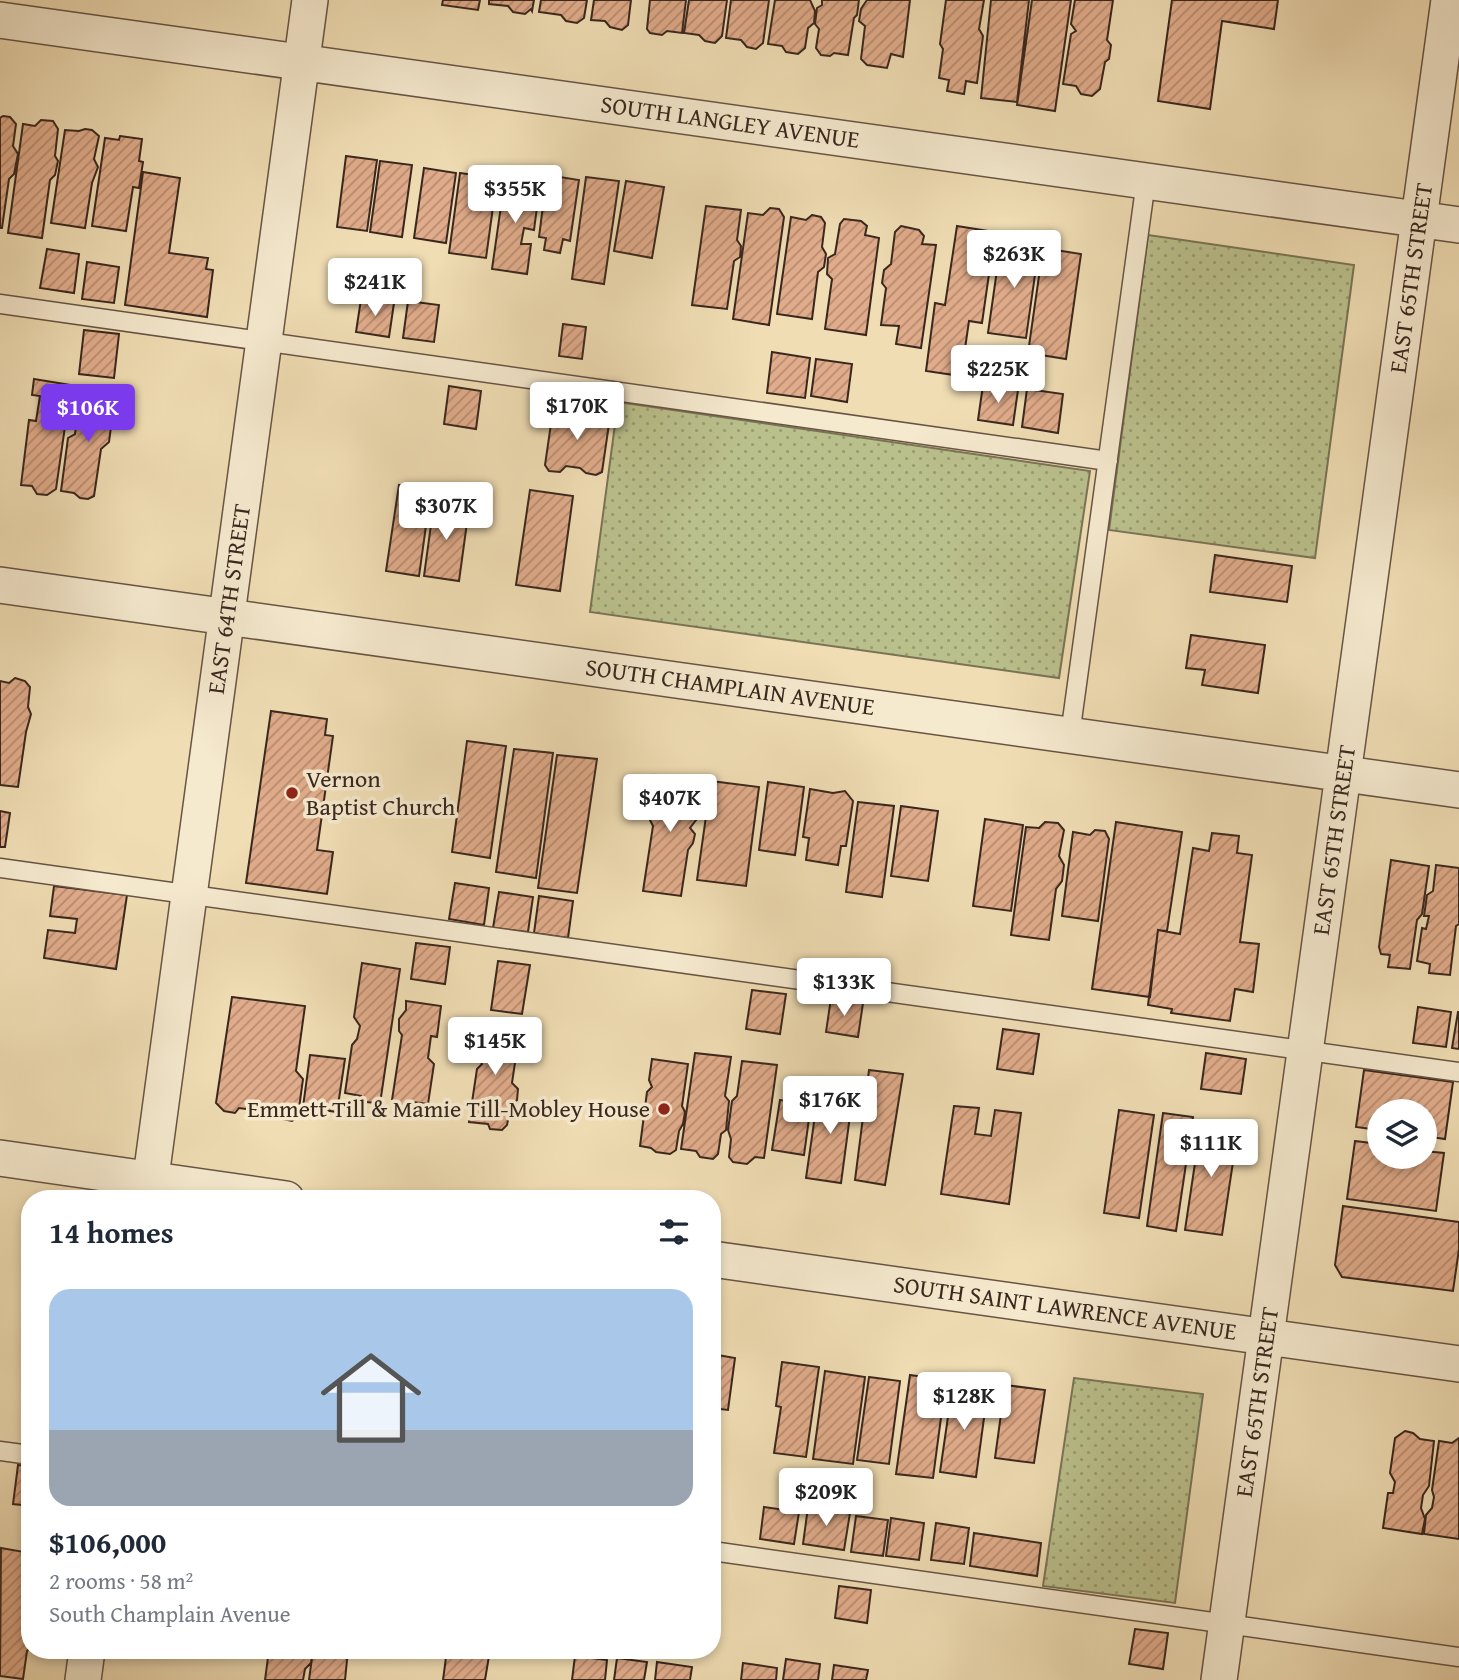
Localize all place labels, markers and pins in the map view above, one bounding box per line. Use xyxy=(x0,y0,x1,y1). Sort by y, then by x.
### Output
pin: $355K xyxy=(466,166,564,225)
pin: $263K xyxy=(965,230,1063,290)
pin: $241K xyxy=(326,258,424,318)
pin: $225K xyxy=(949,346,1047,405)
pin: $170K xyxy=(528,382,626,442)
pin: $106K xyxy=(39,384,137,444)
pin: $307K xyxy=(397,482,495,542)
place label: Vernon Baptist Church xyxy=(306,761,456,824)
pin: $407K xyxy=(621,774,719,834)
marker: Vernon Baptist Church xyxy=(284,785,300,801)
pin: $133K xyxy=(795,958,893,1018)
pin: $145K xyxy=(446,1018,544,1077)
pin: $176K xyxy=(781,1076,879,1136)
place label: Emmett Till & Mamie Till-Mobley House xyxy=(247,1091,650,1126)
marker: Emmett Till & Mamie Till-Mobley House xyxy=(656,1101,672,1117)
pin: $111K xyxy=(1162,1120,1260,1179)
pin: $128K xyxy=(915,1372,1013,1432)
pin: $209K xyxy=(777,1468,875,1528)

